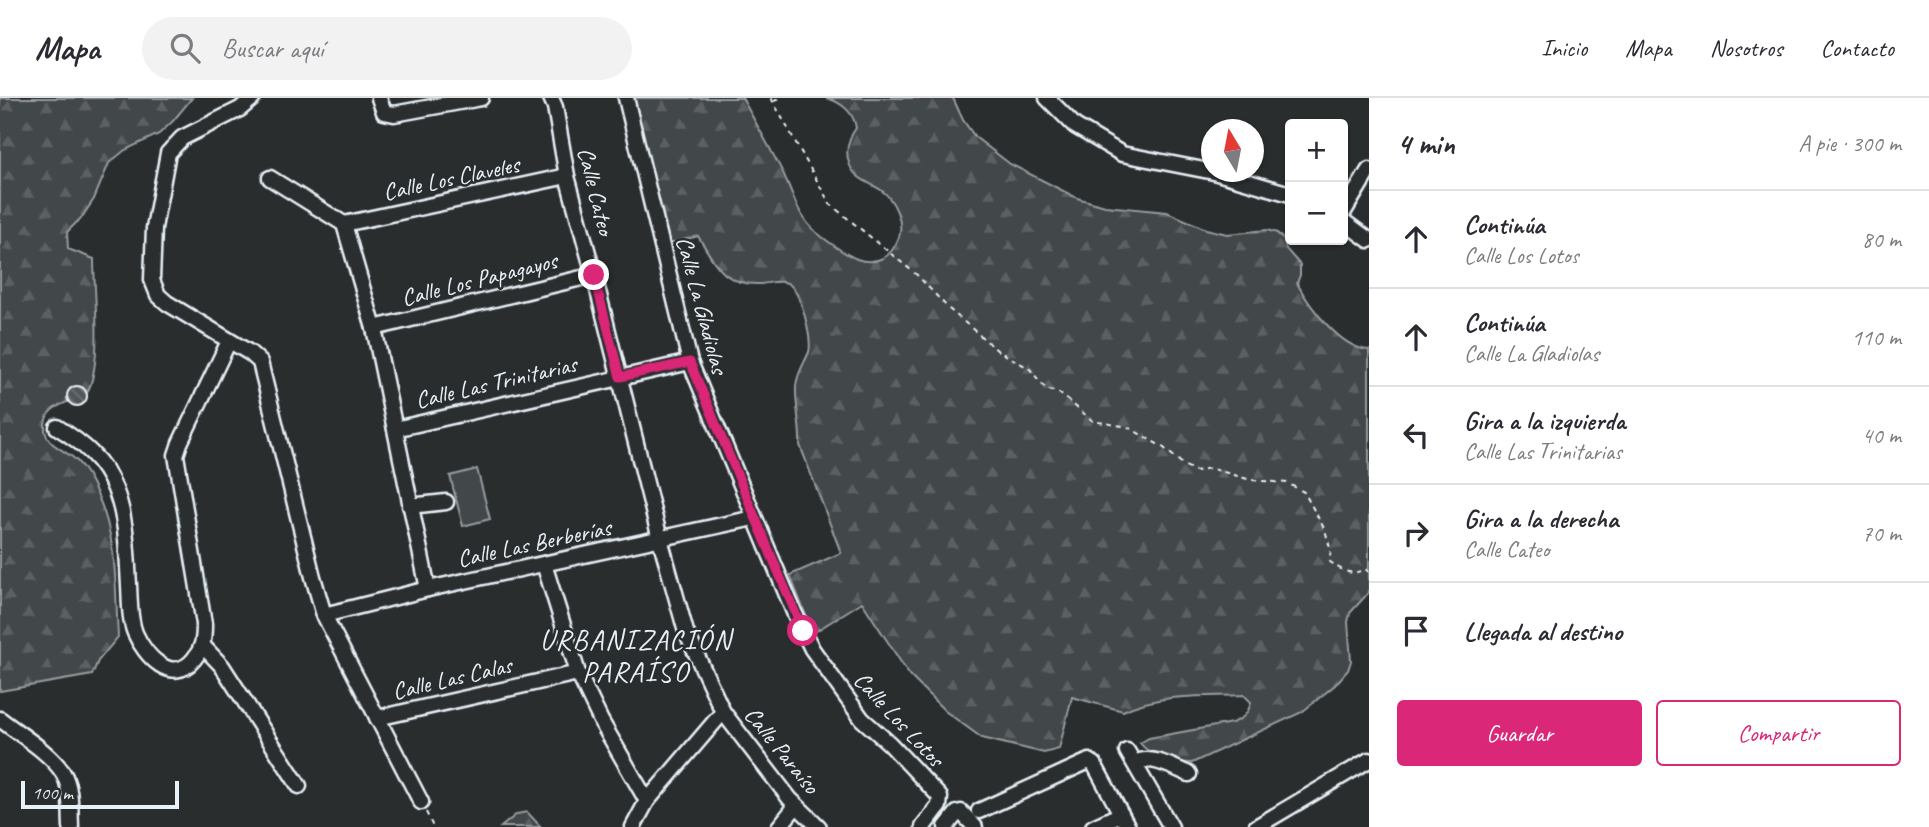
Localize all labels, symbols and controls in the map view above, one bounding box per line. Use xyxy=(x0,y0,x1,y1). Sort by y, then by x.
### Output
search box xyxy=(142,17,632,80)
text: Mapa xyxy=(35,27,100,69)
icon: search xyxy=(166,29,204,67)
text: Buscar aquí xyxy=(222,32,324,65)
text: Inicio xyxy=(1541,33,1587,63)
text: Mapa xyxy=(1625,33,1672,63)
text: Nosotros xyxy=(1710,33,1782,63)
text: Contacto xyxy=(1820,33,1894,63)
north arrow xyxy=(1201,119,1264,182)
map controls xyxy=(1285,119,1348,245)
button: + xyxy=(1285,119,1348,182)
text: 4 min xyxy=(1397,125,1454,163)
text: A pie · 300 m xyxy=(1798,129,1901,158)
street label: Calle Cateo xyxy=(571,144,622,240)
street label: Calle Los Claveles xyxy=(380,148,524,207)
button: − xyxy=(1285,182,1348,245)
text: Continúa xyxy=(1464,208,1545,241)
icon: ahead xyxy=(1397,220,1435,258)
text: 80 m xyxy=(1862,225,1901,254)
street label: Calle La Gladiolas xyxy=(669,233,735,380)
text: Calle Los Lotos xyxy=(1464,241,1579,270)
street label: Calle Los Papagayos xyxy=(398,245,563,313)
route end xyxy=(578,259,609,290)
text: Continúa xyxy=(1464,306,1545,339)
icon: ahead xyxy=(1397,318,1435,356)
text: 110 m xyxy=(1852,323,1901,352)
text: Calle La Gladiolas xyxy=(1464,339,1599,368)
street label: Calle Las Trinitarias xyxy=(412,348,581,415)
text: Gira a la izquierda xyxy=(1464,404,1625,437)
icon: left xyxy=(1397,416,1435,454)
text: 40 m xyxy=(1862,421,1901,450)
text: Calle Las Trinitarias xyxy=(1464,437,1622,466)
text: Gira a la derecha xyxy=(1464,502,1618,535)
street label: Calle Las Berberías xyxy=(454,511,616,574)
icon: right xyxy=(1397,514,1435,552)
text: 70 m xyxy=(1862,519,1901,548)
text: Calle Cateo xyxy=(1464,535,1549,564)
icon: arrive xyxy=(1397,612,1435,650)
route start xyxy=(787,615,818,646)
text: Llegada al destino xyxy=(1464,615,1622,648)
district label: URBANIZACIÓN PARAÍSO xyxy=(540,622,734,689)
street label: Calle Las Calas xyxy=(389,649,516,706)
street label: Calle Los Lotos xyxy=(847,665,952,774)
street label: Calle Paraíso xyxy=(738,700,827,801)
button: Guardar xyxy=(1397,700,1642,766)
button: Compartir xyxy=(1656,700,1901,766)
scale bar xyxy=(21,778,178,810)
text: 100 m xyxy=(32,781,73,805)

